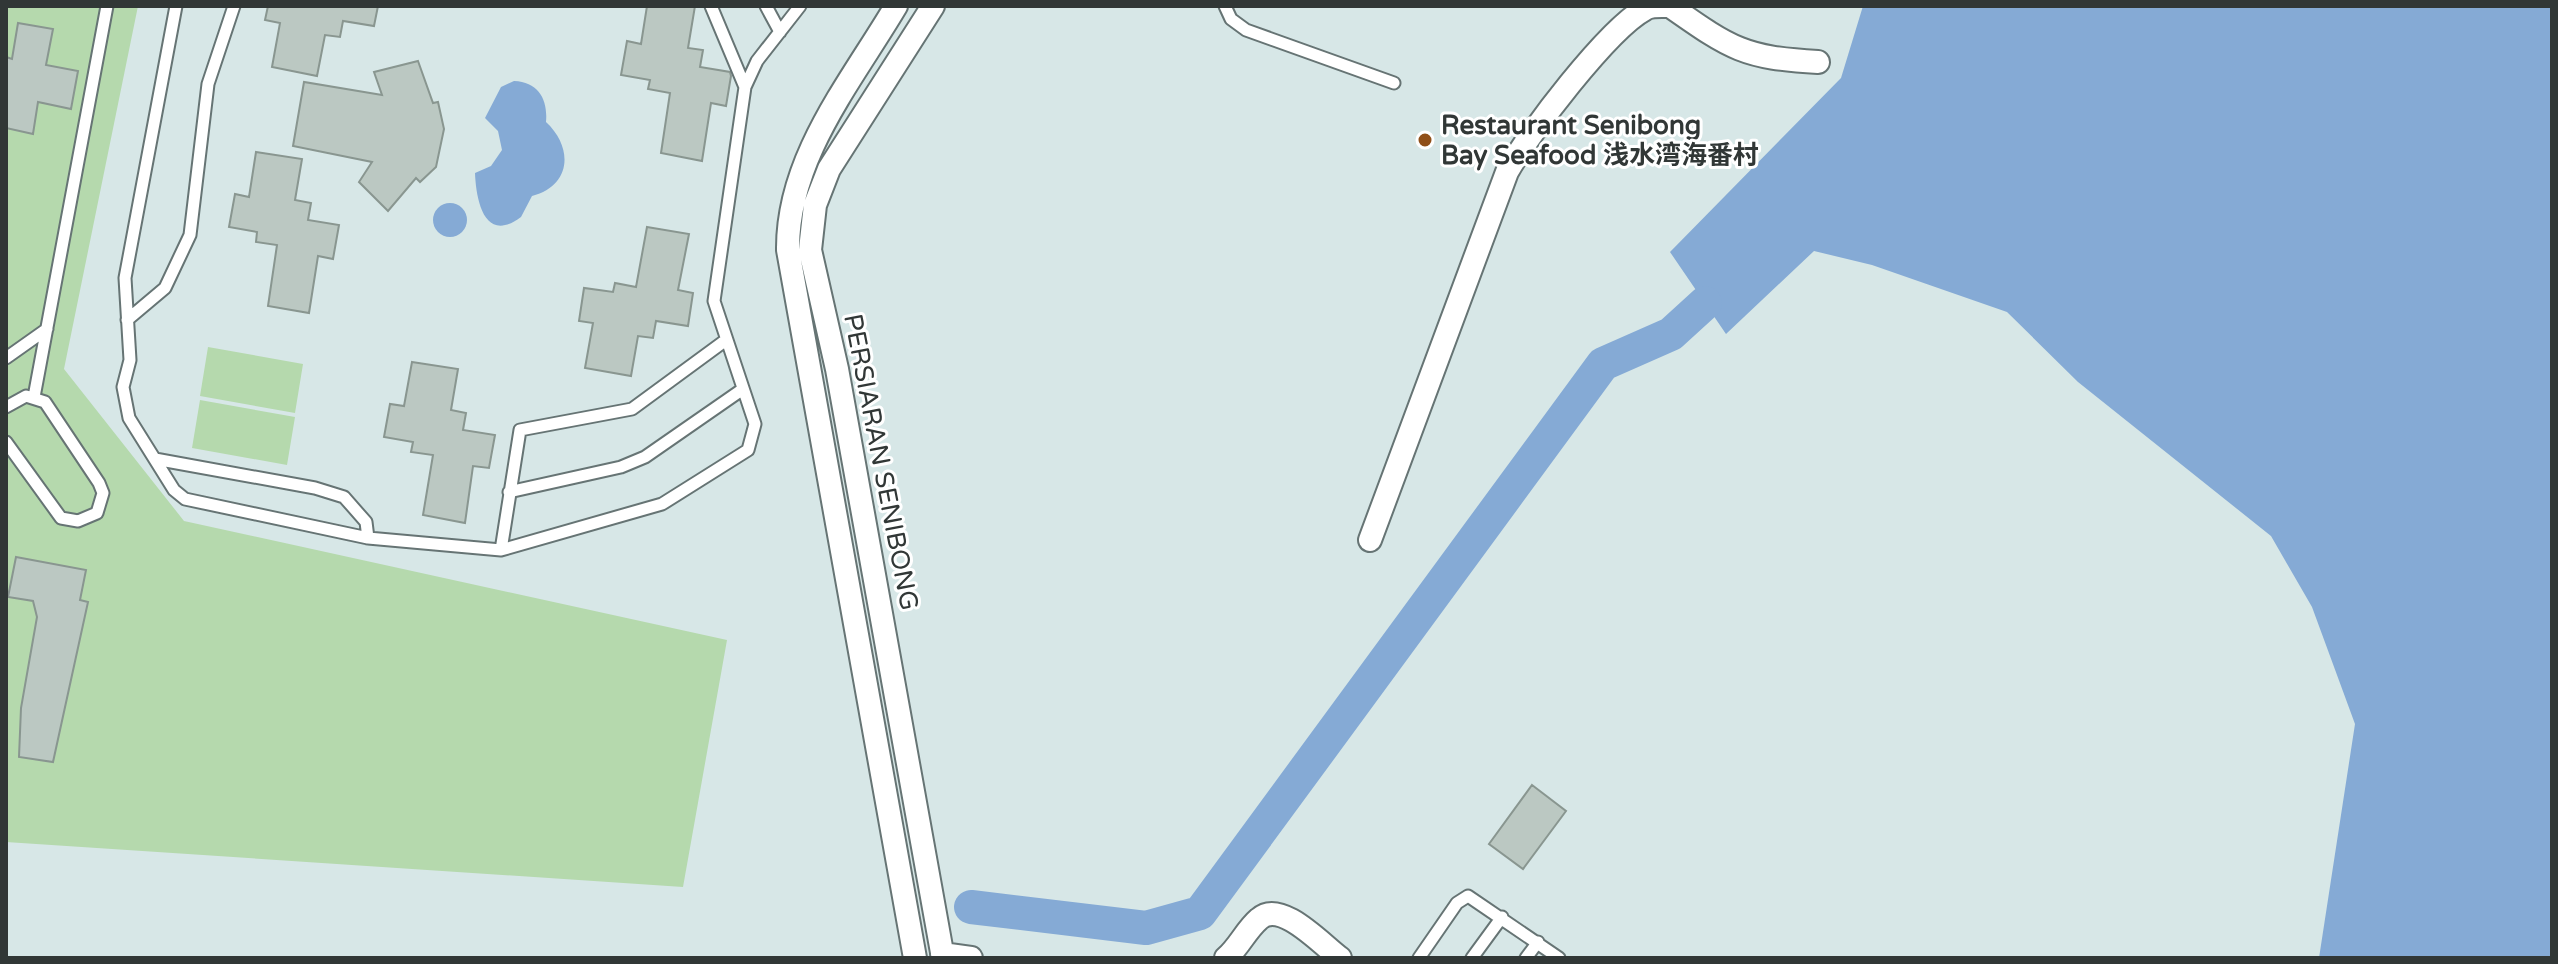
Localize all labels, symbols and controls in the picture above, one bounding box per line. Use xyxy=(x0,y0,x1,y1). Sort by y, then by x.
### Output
place label: Restaurant Senibong Bay Seafood 浅水湾海番村 xyxy=(1441,110,1759,171)
marker: Restaurant Senibong Bay Seafood 浅水湾海番村 xyxy=(1416,131,1434,149)
street label: PERSIARAN SENIBONG xyxy=(837,311,925,613)

